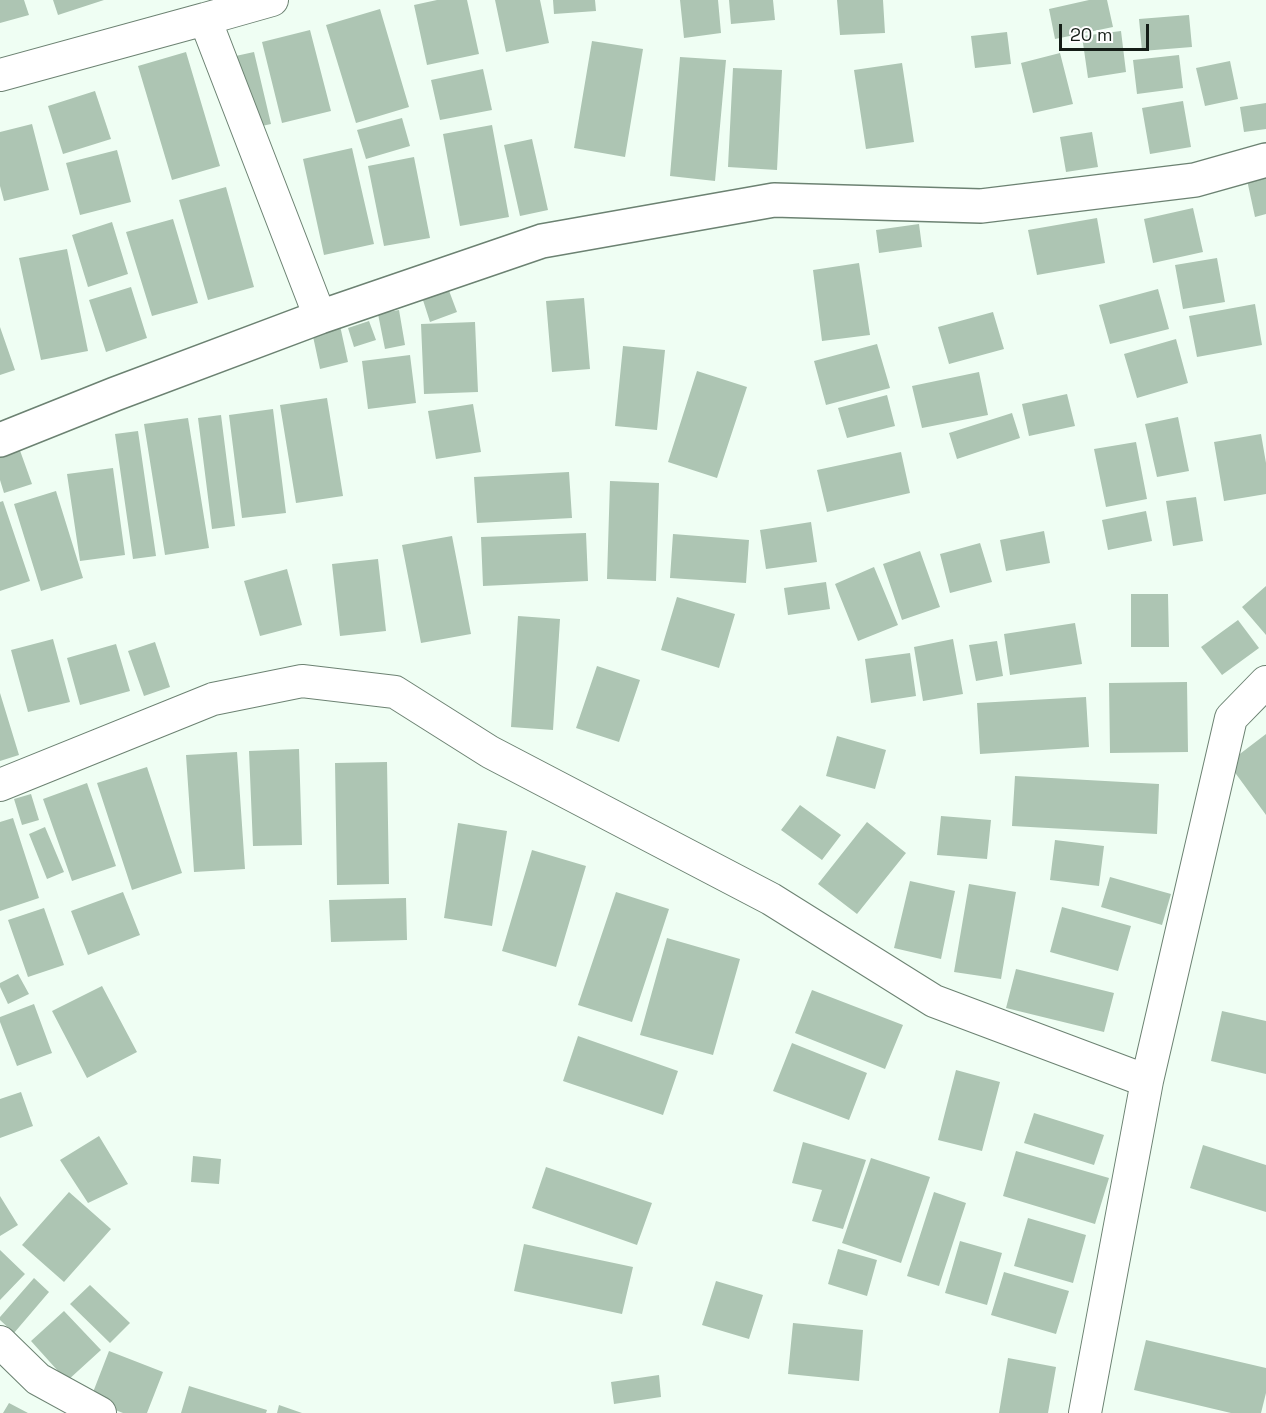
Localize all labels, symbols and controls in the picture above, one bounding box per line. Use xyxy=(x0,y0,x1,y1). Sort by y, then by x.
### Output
scale bar xyxy=(1062,12,1152,50)
text: 20 m xyxy=(1070,23,1113,46)

